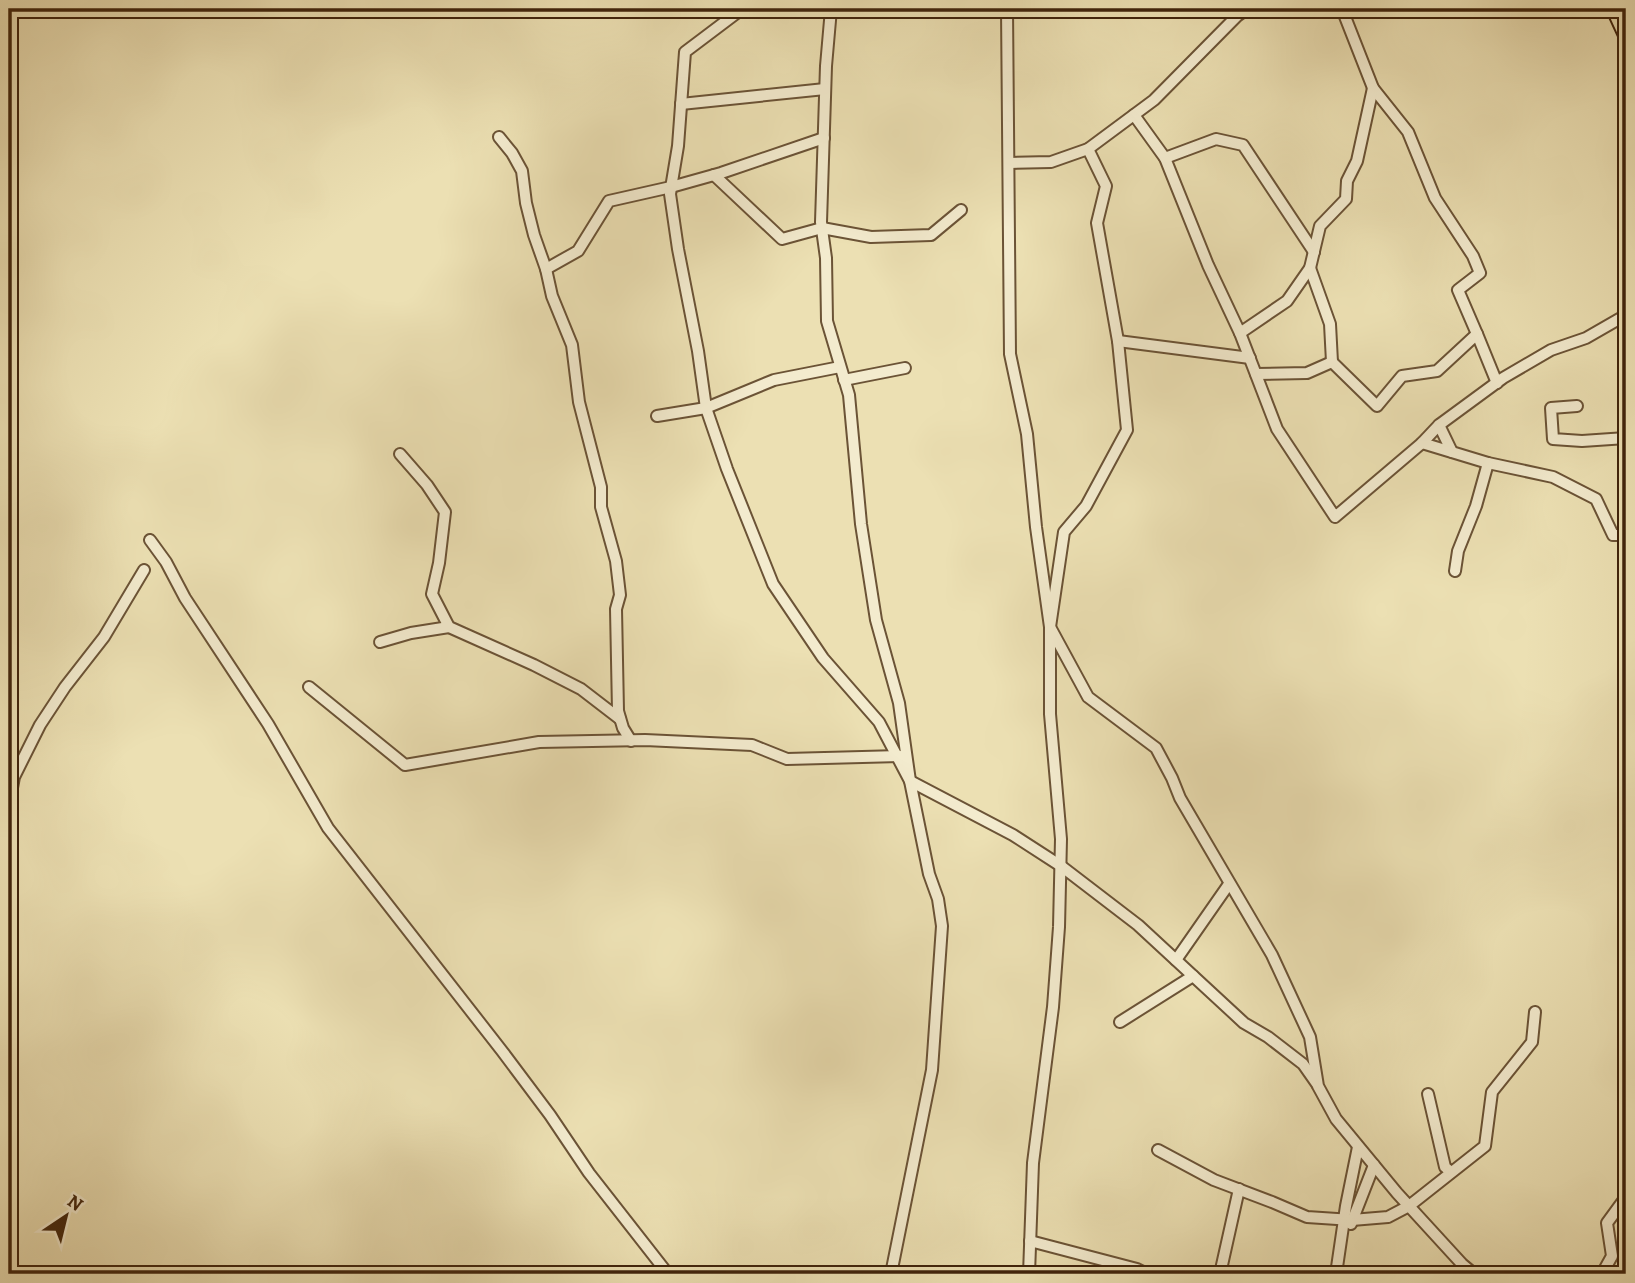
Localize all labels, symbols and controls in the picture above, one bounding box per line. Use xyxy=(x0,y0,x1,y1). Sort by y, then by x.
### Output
north arrow xyxy=(32,1182,102,1252)
text: N xyxy=(62,1188,88,1218)

